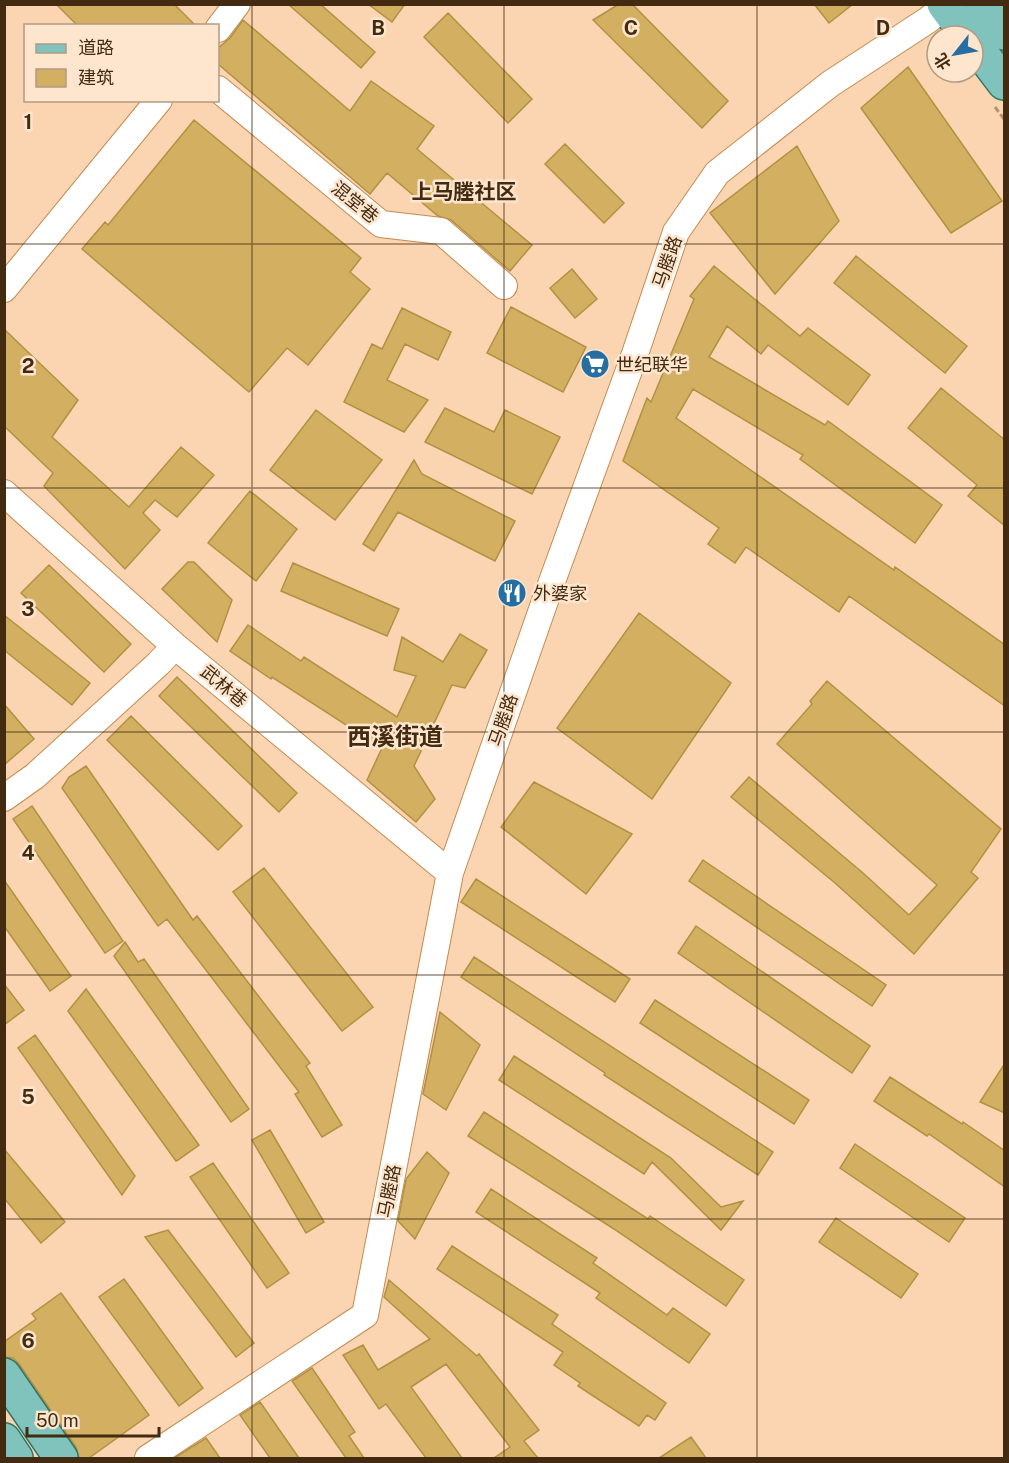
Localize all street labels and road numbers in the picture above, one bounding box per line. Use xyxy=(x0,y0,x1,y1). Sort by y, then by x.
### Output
street label: 混堂巷 xyxy=(327,177,383,227)
street label: 马塍路 xyxy=(648,233,686,291)
street label: 武林巷 xyxy=(197,661,251,711)
street label: 马塍路 xyxy=(484,691,522,749)
street label: 马塍路 xyxy=(374,1162,404,1220)

